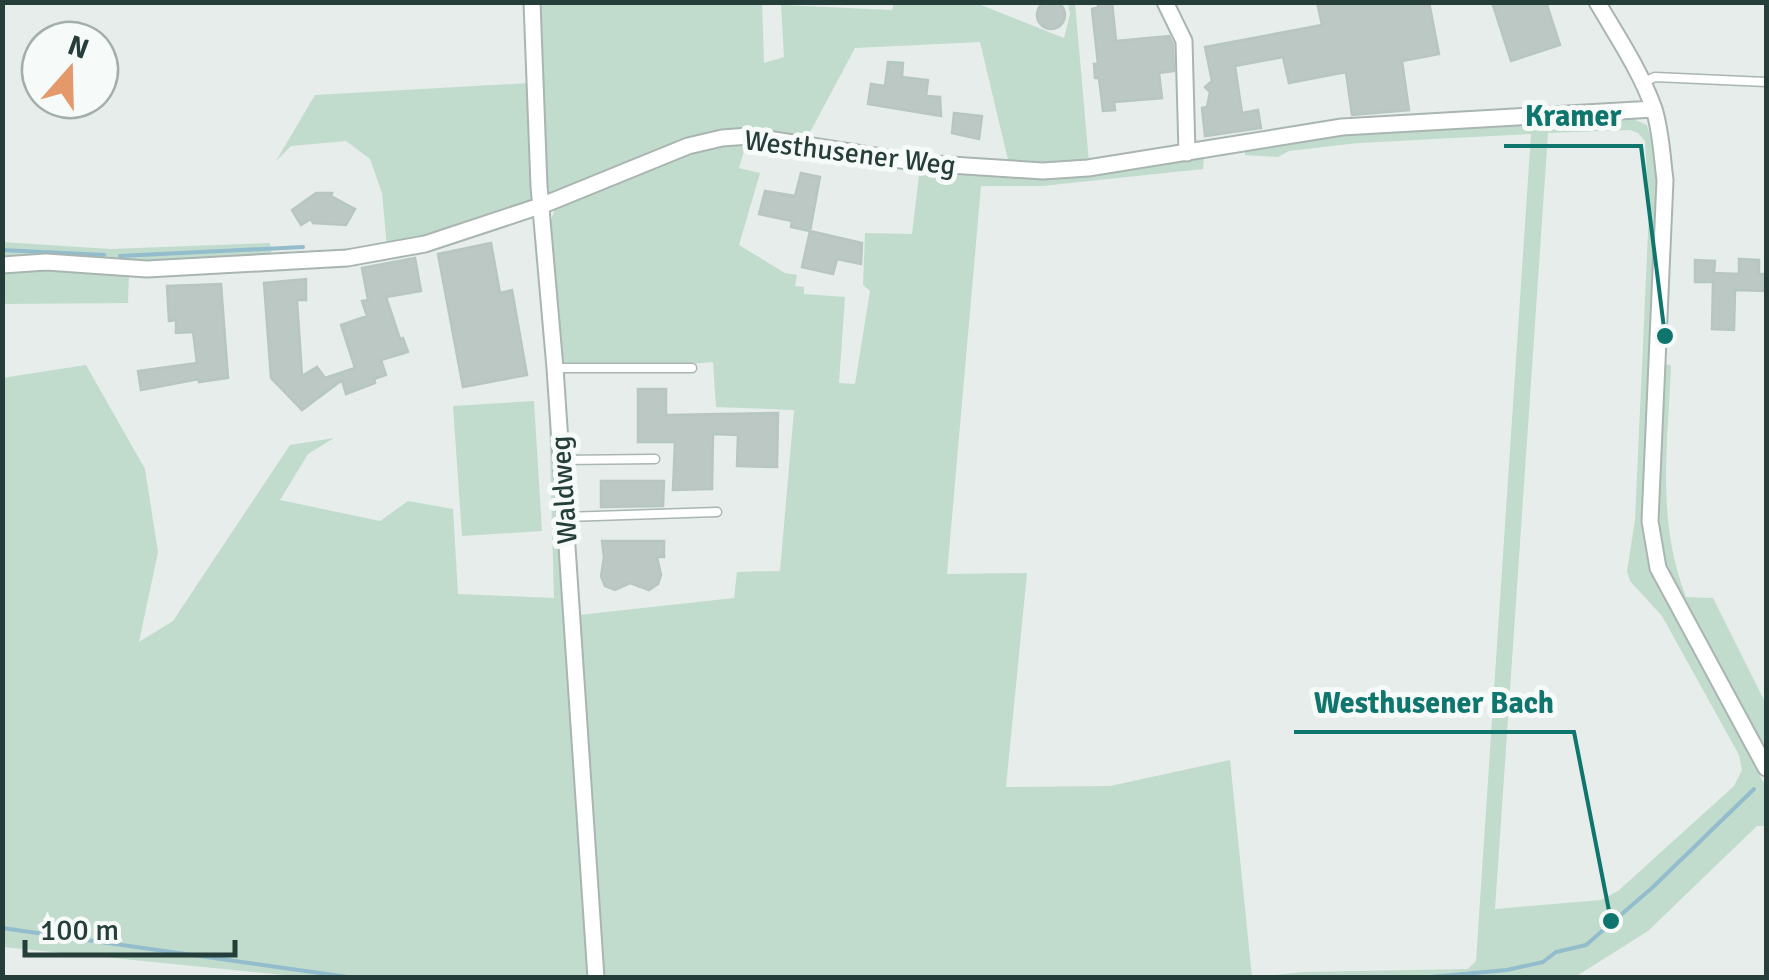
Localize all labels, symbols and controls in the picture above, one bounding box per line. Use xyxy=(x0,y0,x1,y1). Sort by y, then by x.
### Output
north arrow xyxy=(20,20,120,120)
text: N xyxy=(63,28,93,67)
callout: Kramer xyxy=(1504,86,1641,146)
text: Kramer xyxy=(1525,98,1621,135)
street label: Westhusener Weg xyxy=(742,123,958,183)
street label: Waldweg xyxy=(543,435,585,545)
callout: Westhusener Bach xyxy=(1294,672,1574,732)
text: Westhusener Bach xyxy=(1314,685,1554,722)
scale bar xyxy=(25,895,235,957)
text: 100 m xyxy=(40,912,119,949)

